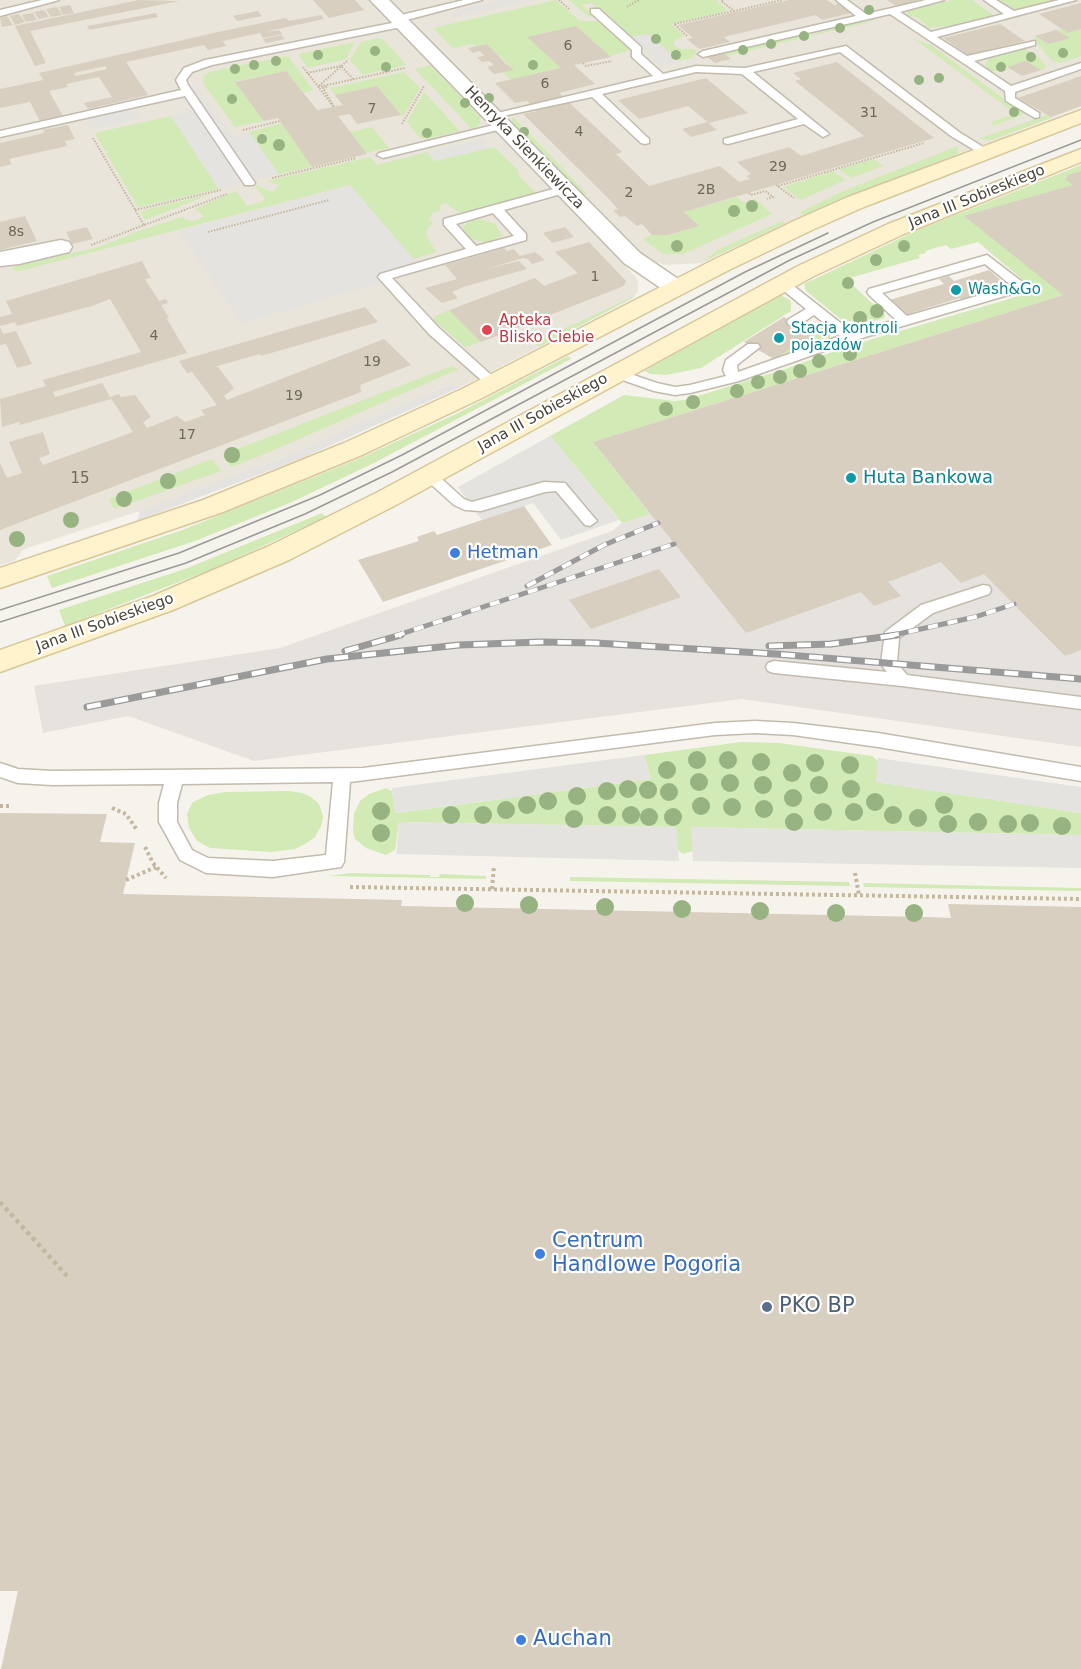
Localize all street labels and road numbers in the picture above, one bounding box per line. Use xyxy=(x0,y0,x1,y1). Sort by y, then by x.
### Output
street label: Henryka Sienkiewicza xyxy=(461,83,587,213)
street label: Jana III Sobieskiego xyxy=(906,161,1048,233)
street label: Jana III Sobieskiego xyxy=(475,370,611,456)
street label: Jana III Sobieskiego xyxy=(34,590,176,656)

